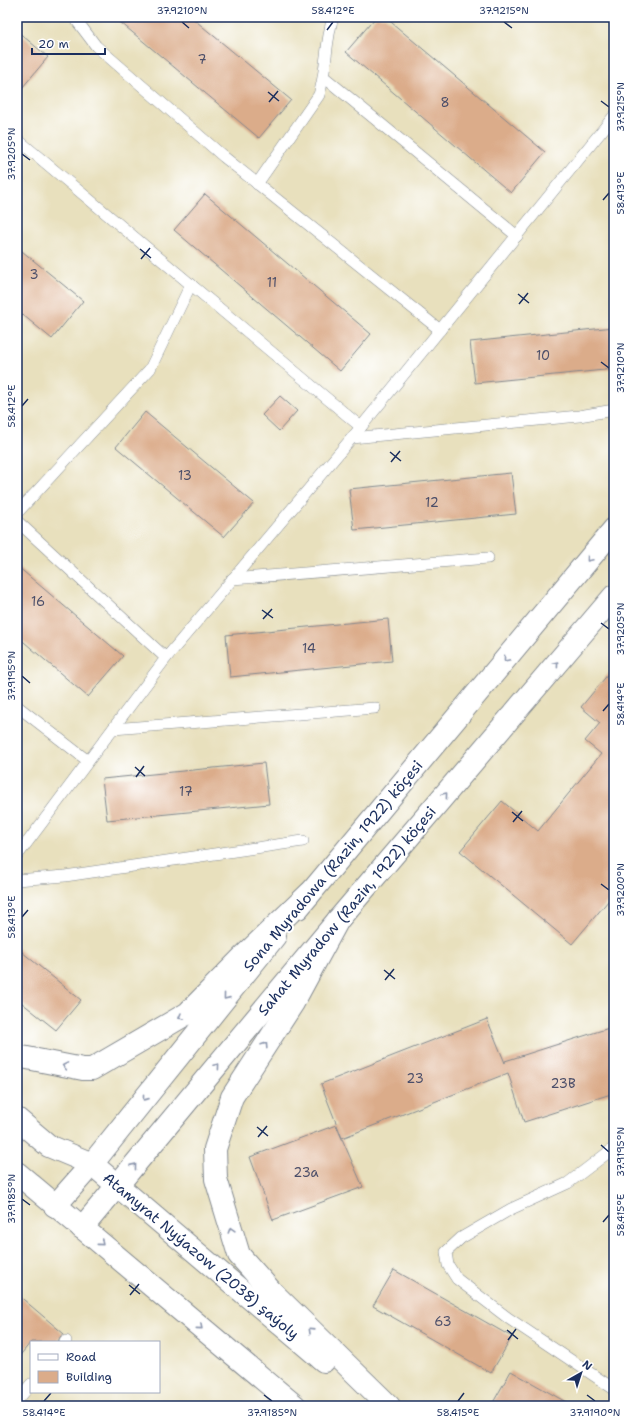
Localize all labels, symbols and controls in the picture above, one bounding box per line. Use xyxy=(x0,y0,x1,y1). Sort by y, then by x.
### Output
text: 37.9210°N xyxy=(157,4,207,17)
text: 58.412°E xyxy=(312,4,354,17)
text: 37.9215°N xyxy=(479,4,529,17)
scale bar xyxy=(32,30,105,56)
text: 20 m xyxy=(38,36,69,52)
house number: 7 xyxy=(197,51,207,68)
text: 37.9215°N xyxy=(614,82,627,132)
house number: 8 xyxy=(440,94,450,111)
text: 37.9205°N xyxy=(5,128,18,180)
text: 58.413°E xyxy=(614,172,627,214)
house number: 3 xyxy=(29,266,39,283)
house number: 11 xyxy=(267,274,277,291)
text: 37.9210°N xyxy=(614,343,627,393)
house number: 10 xyxy=(536,347,550,364)
text: 58.412°E xyxy=(5,385,18,427)
house number: 13 xyxy=(178,467,192,484)
house number: 12 xyxy=(425,494,439,511)
one-way arrow xyxy=(586,555,593,562)
house number: 16 xyxy=(31,593,45,610)
text: 37.9205°N xyxy=(614,603,627,655)
house number: 14 xyxy=(302,640,316,657)
text: 37.9195°N xyxy=(5,651,18,701)
one-way arrow xyxy=(503,654,510,662)
one-way arrow xyxy=(552,661,559,668)
text: 58.414°E xyxy=(614,683,627,726)
street label: Sona Myradowa (Razin, 1922) köçesi xyxy=(239,756,427,976)
house number: 17 xyxy=(179,783,193,800)
one-way arrow xyxy=(440,792,447,799)
street label: Sahat Myradow (Razin, 1922) köçesi xyxy=(253,802,441,1020)
text: 37.9200°N xyxy=(614,863,627,917)
text: 58.413°E xyxy=(5,896,18,938)
one-way arrow xyxy=(224,992,231,999)
one-way arrow xyxy=(178,1013,185,1020)
one-way arrow xyxy=(261,1042,268,1049)
one-way arrow xyxy=(62,1062,69,1071)
one-way arrow xyxy=(212,1063,219,1070)
house number: 23 xyxy=(406,1070,424,1087)
house number: 23B xyxy=(550,1075,576,1092)
one-way arrow xyxy=(143,1093,150,1100)
text: 37.9195°N xyxy=(614,1127,627,1177)
one-way arrow xyxy=(129,1163,136,1170)
house number: 23a xyxy=(293,1164,319,1181)
street label: Atamyrat Nyýazow (2038) şaýoly xyxy=(99,1168,303,1344)
text: 37.9185°N xyxy=(5,1174,18,1224)
text: 58.415°E xyxy=(614,1194,627,1236)
one-way arrow xyxy=(227,1227,236,1234)
one-way arrow xyxy=(96,1239,103,1246)
house number: 63 xyxy=(434,1313,452,1330)
one-way arrow xyxy=(196,1322,203,1329)
one-way arrow xyxy=(308,1327,316,1335)
legend xyxy=(30,1341,160,1393)
text: Road xyxy=(66,1349,97,1365)
north arrow xyxy=(561,1353,601,1393)
text: N xyxy=(579,1357,595,1374)
text: Building xyxy=(66,1369,112,1385)
text: 58.414°E xyxy=(23,1406,66,1419)
text: 37.9185°N xyxy=(247,1406,297,1419)
text: 58.415°E xyxy=(437,1406,479,1419)
text: 37.9190°N xyxy=(570,1406,620,1419)

